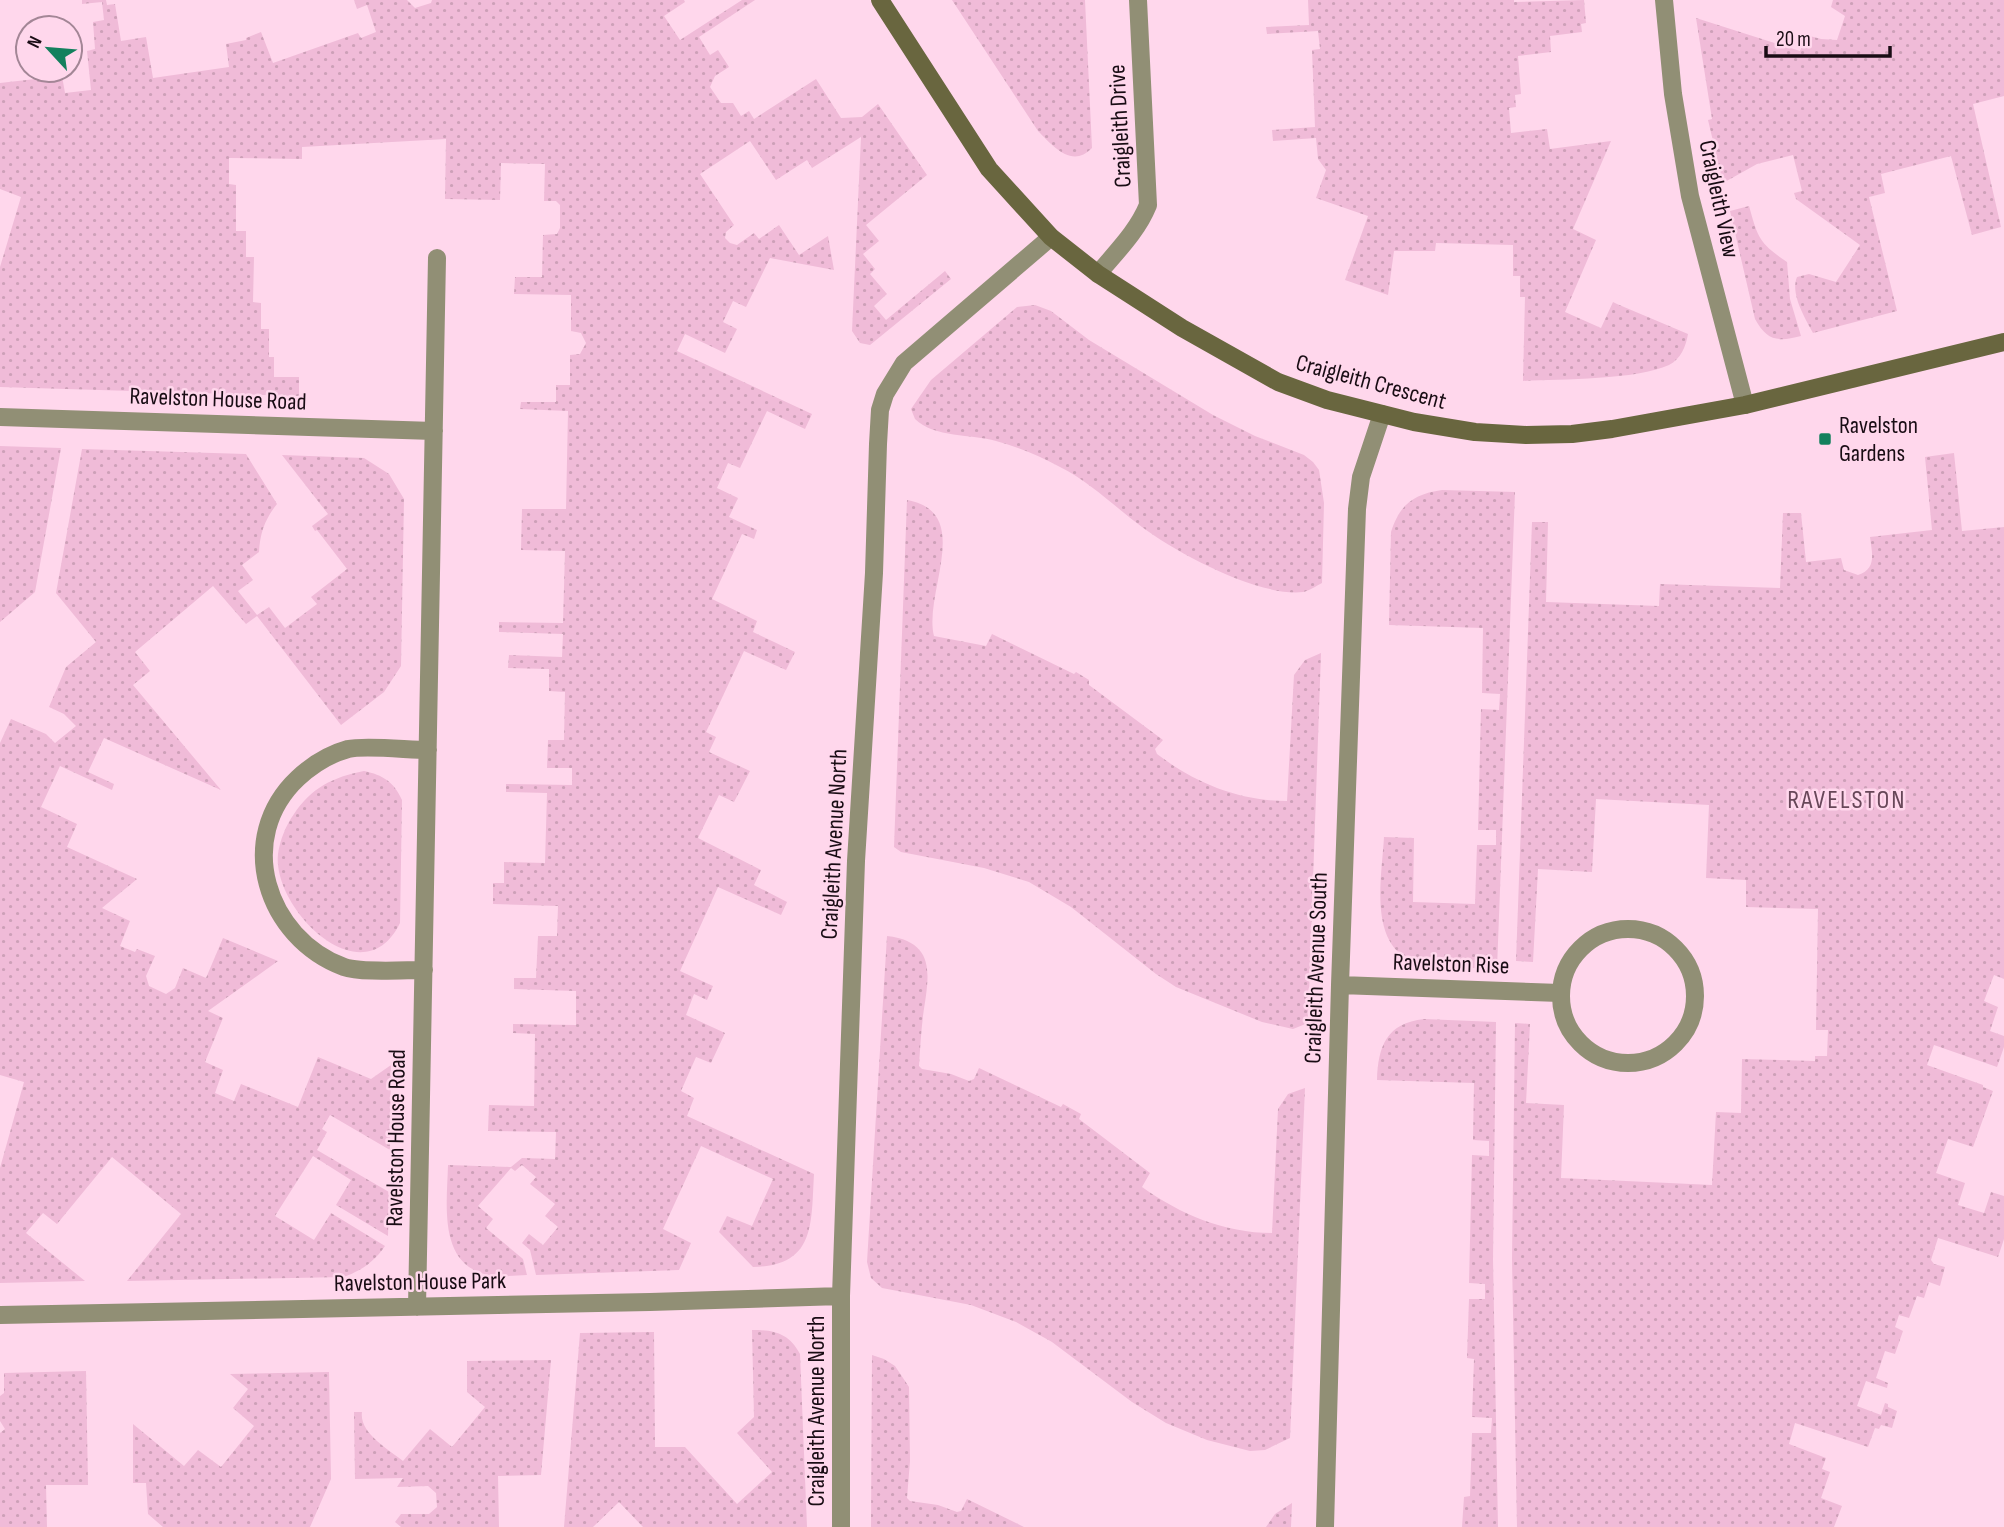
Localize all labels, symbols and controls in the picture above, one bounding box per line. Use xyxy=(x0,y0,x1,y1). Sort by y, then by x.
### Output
north arrow xyxy=(14,14,84,84)
scale bar xyxy=(1766,14,1890,58)
text: 20 m xyxy=(1776,27,1811,52)
text: N xyxy=(23,33,48,52)
street label: Craigleith Drive xyxy=(1102,64,1138,188)
street label: Craigleith View xyxy=(1692,137,1746,261)
street label: Craigleith Crescent xyxy=(1293,348,1449,416)
street label: Ravelston House Road xyxy=(129,381,307,417)
place label: Ravelston Gardens xyxy=(1839,411,1918,468)
marker: Ravelston Gardens xyxy=(1817,431,1833,447)
street label: Craigleith Avenue North xyxy=(815,748,853,940)
district label: RAVELSTON xyxy=(1787,785,1907,816)
street label: Craigleith Avenue South xyxy=(1298,872,1334,1064)
street label: Ravelston Rise xyxy=(1392,947,1510,981)
street label: Ravelston House Road xyxy=(380,1049,412,1227)
street label: Ravelston House Park xyxy=(334,1266,506,1298)
street label: Craigleith Avenue North xyxy=(802,1316,831,1506)

